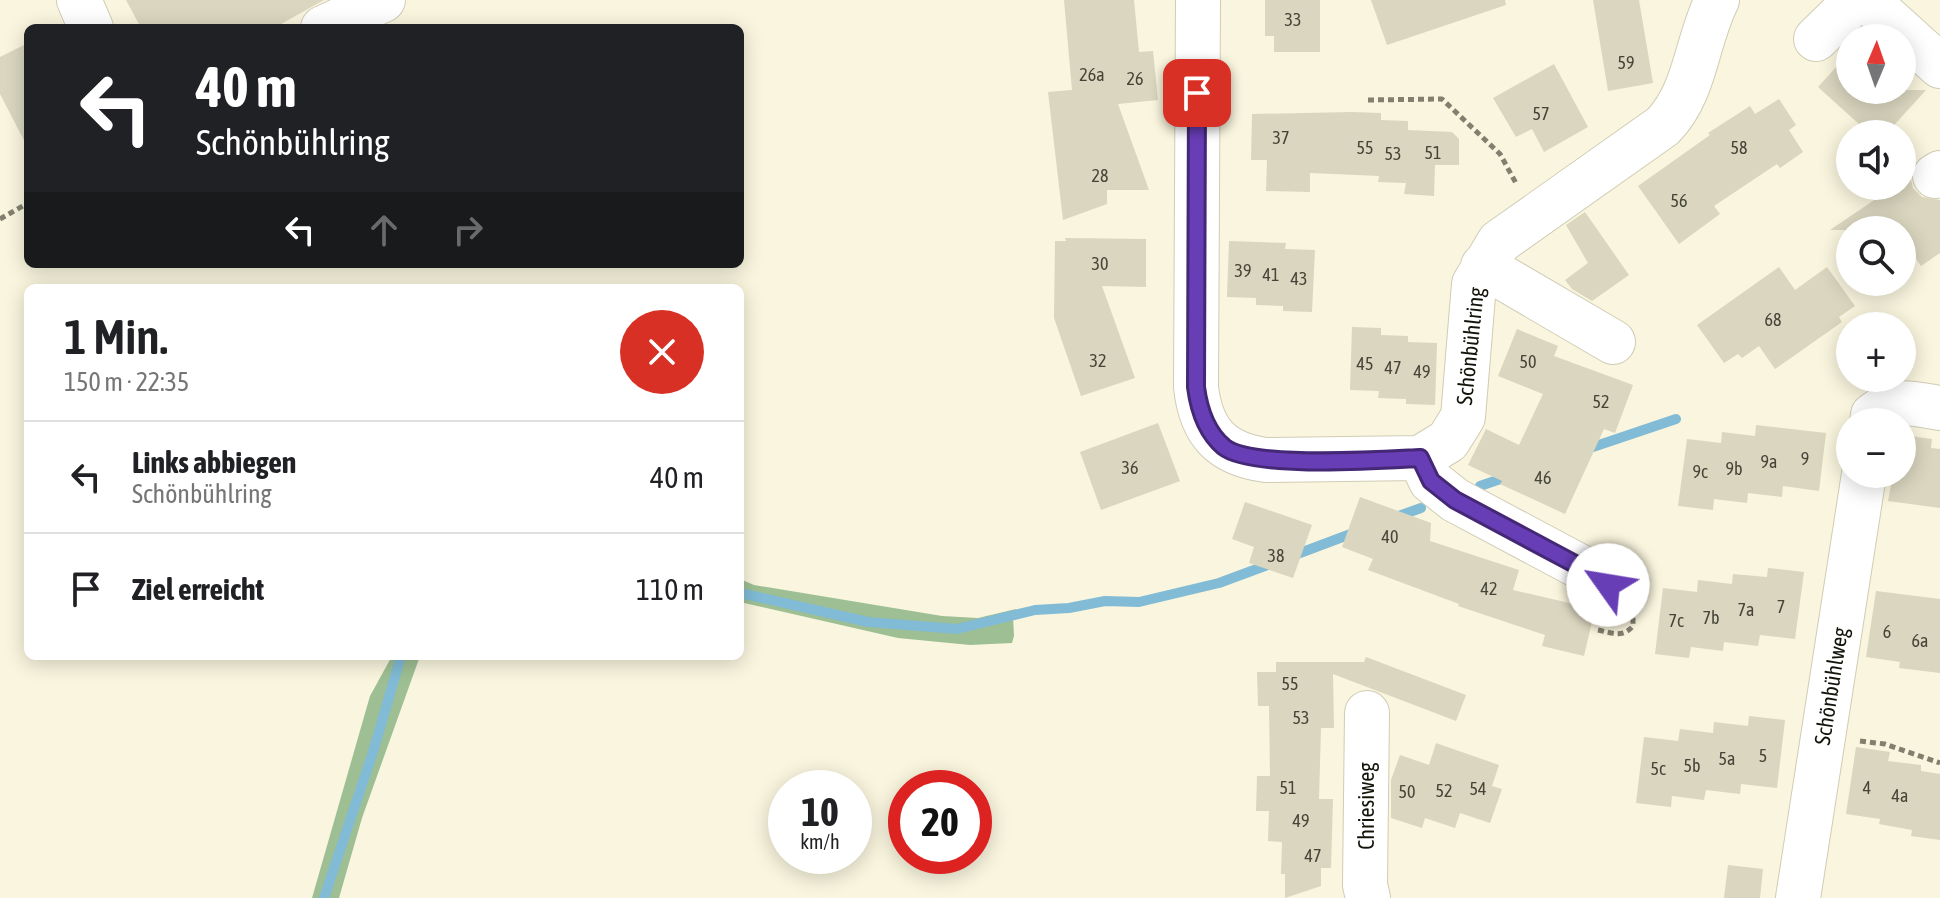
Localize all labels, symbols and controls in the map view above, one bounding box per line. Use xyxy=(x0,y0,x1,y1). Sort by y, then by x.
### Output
house number: 33 xyxy=(1285,9,1301,30)
north arrow xyxy=(1836,24,1916,104)
map controls xyxy=(1836,24,1916,488)
house number: 59 xyxy=(1618,52,1634,73)
text: 40 m xyxy=(196,55,297,119)
icon: left xyxy=(64,56,168,160)
pin xyxy=(1163,59,1231,127)
house number: 26a xyxy=(1079,64,1105,85)
house number: 26 xyxy=(1127,68,1143,89)
icon: arrive xyxy=(1175,71,1219,115)
house number: 57 xyxy=(1533,103,1549,124)
button: sound xyxy=(1836,120,1916,200)
text: Schönbühlring xyxy=(196,121,390,163)
house number: 37 xyxy=(1273,127,1289,148)
house number: 55 xyxy=(1357,137,1373,158)
house number: 58 xyxy=(1731,137,1747,158)
house number: 51 xyxy=(1425,142,1441,163)
house number: 53 xyxy=(1385,143,1401,164)
house number: 28 xyxy=(1092,165,1108,186)
house number: 56 xyxy=(1671,190,1687,211)
icon: left xyxy=(278,208,322,252)
icon: ahead xyxy=(362,208,406,252)
icon: right xyxy=(446,208,490,252)
button: search xyxy=(1836,216,1916,296)
house number: 30 xyxy=(1092,253,1108,274)
house number: 39 xyxy=(1235,260,1251,281)
house number: 41 xyxy=(1263,264,1279,285)
house number: 43 xyxy=(1291,268,1307,289)
street label: Schönbühlring xyxy=(1451,285,1489,406)
text: 1 Min. xyxy=(64,309,168,364)
house number: 68 xyxy=(1765,309,1781,330)
button: close xyxy=(620,310,704,394)
button: + xyxy=(1836,312,1916,392)
house number: 32 xyxy=(1090,350,1106,371)
house number: 50 xyxy=(1520,351,1536,372)
house number: 45 xyxy=(1357,353,1373,374)
house number: 47 xyxy=(1385,357,1401,378)
house number: 49 xyxy=(1414,361,1430,382)
text: 150 m · 22:35 xyxy=(64,367,189,397)
house number: 52 xyxy=(1593,391,1609,412)
button: − xyxy=(1836,408,1916,488)
text: Links abbiegen xyxy=(132,445,296,479)
house number: 9 xyxy=(1801,448,1809,469)
house number: 9a xyxy=(1761,451,1777,472)
icon: left xyxy=(64,455,108,499)
house number: 36 xyxy=(1122,457,1138,478)
house number: 9b xyxy=(1726,458,1743,479)
text: 40 m xyxy=(650,460,704,494)
house number: 9c xyxy=(1692,461,1708,482)
house number: 46 xyxy=(1535,467,1551,488)
text: Schönbühlring xyxy=(132,479,272,509)
house number: 40 xyxy=(1382,526,1398,547)
position arrow xyxy=(1566,543,1650,627)
house number: 38 xyxy=(1268,545,1284,566)
icon: arrive xyxy=(64,567,108,611)
text: Ziel erreicht xyxy=(132,572,264,606)
text: 110 m xyxy=(636,572,704,606)
house number: 42 xyxy=(1481,578,1497,599)
house number: 7 xyxy=(1777,596,1785,617)
house number: 7a xyxy=(1738,599,1754,620)
house number: 7b xyxy=(1703,607,1720,628)
house number: 7c xyxy=(1668,610,1684,631)
house number: 6 xyxy=(1883,621,1891,642)
street label: Schönbühlweg xyxy=(1809,625,1853,747)
house number: 6a xyxy=(1912,630,1928,651)
house number: 55 xyxy=(1282,673,1298,694)
house number: 53 xyxy=(1293,707,1309,728)
house number: 5 xyxy=(1759,745,1767,766)
house number: 5a xyxy=(1719,748,1735,769)
house number: 5b xyxy=(1684,755,1701,776)
house number: 5c xyxy=(1650,758,1666,779)
street label: Chriesiweg xyxy=(1353,762,1379,850)
speed limit sign: 20 xyxy=(888,770,992,874)
house number: 51 xyxy=(1280,777,1296,798)
house number: 4 xyxy=(1863,777,1871,798)
house number: 54 xyxy=(1470,778,1486,799)
house number: 52 xyxy=(1436,780,1452,801)
house number: 50 xyxy=(1399,781,1415,802)
house number: 4a xyxy=(1892,785,1908,806)
text: 10 xyxy=(801,789,839,834)
house number: 49 xyxy=(1293,810,1309,831)
text: km/h xyxy=(800,830,840,853)
house number: 47 xyxy=(1305,845,1321,866)

